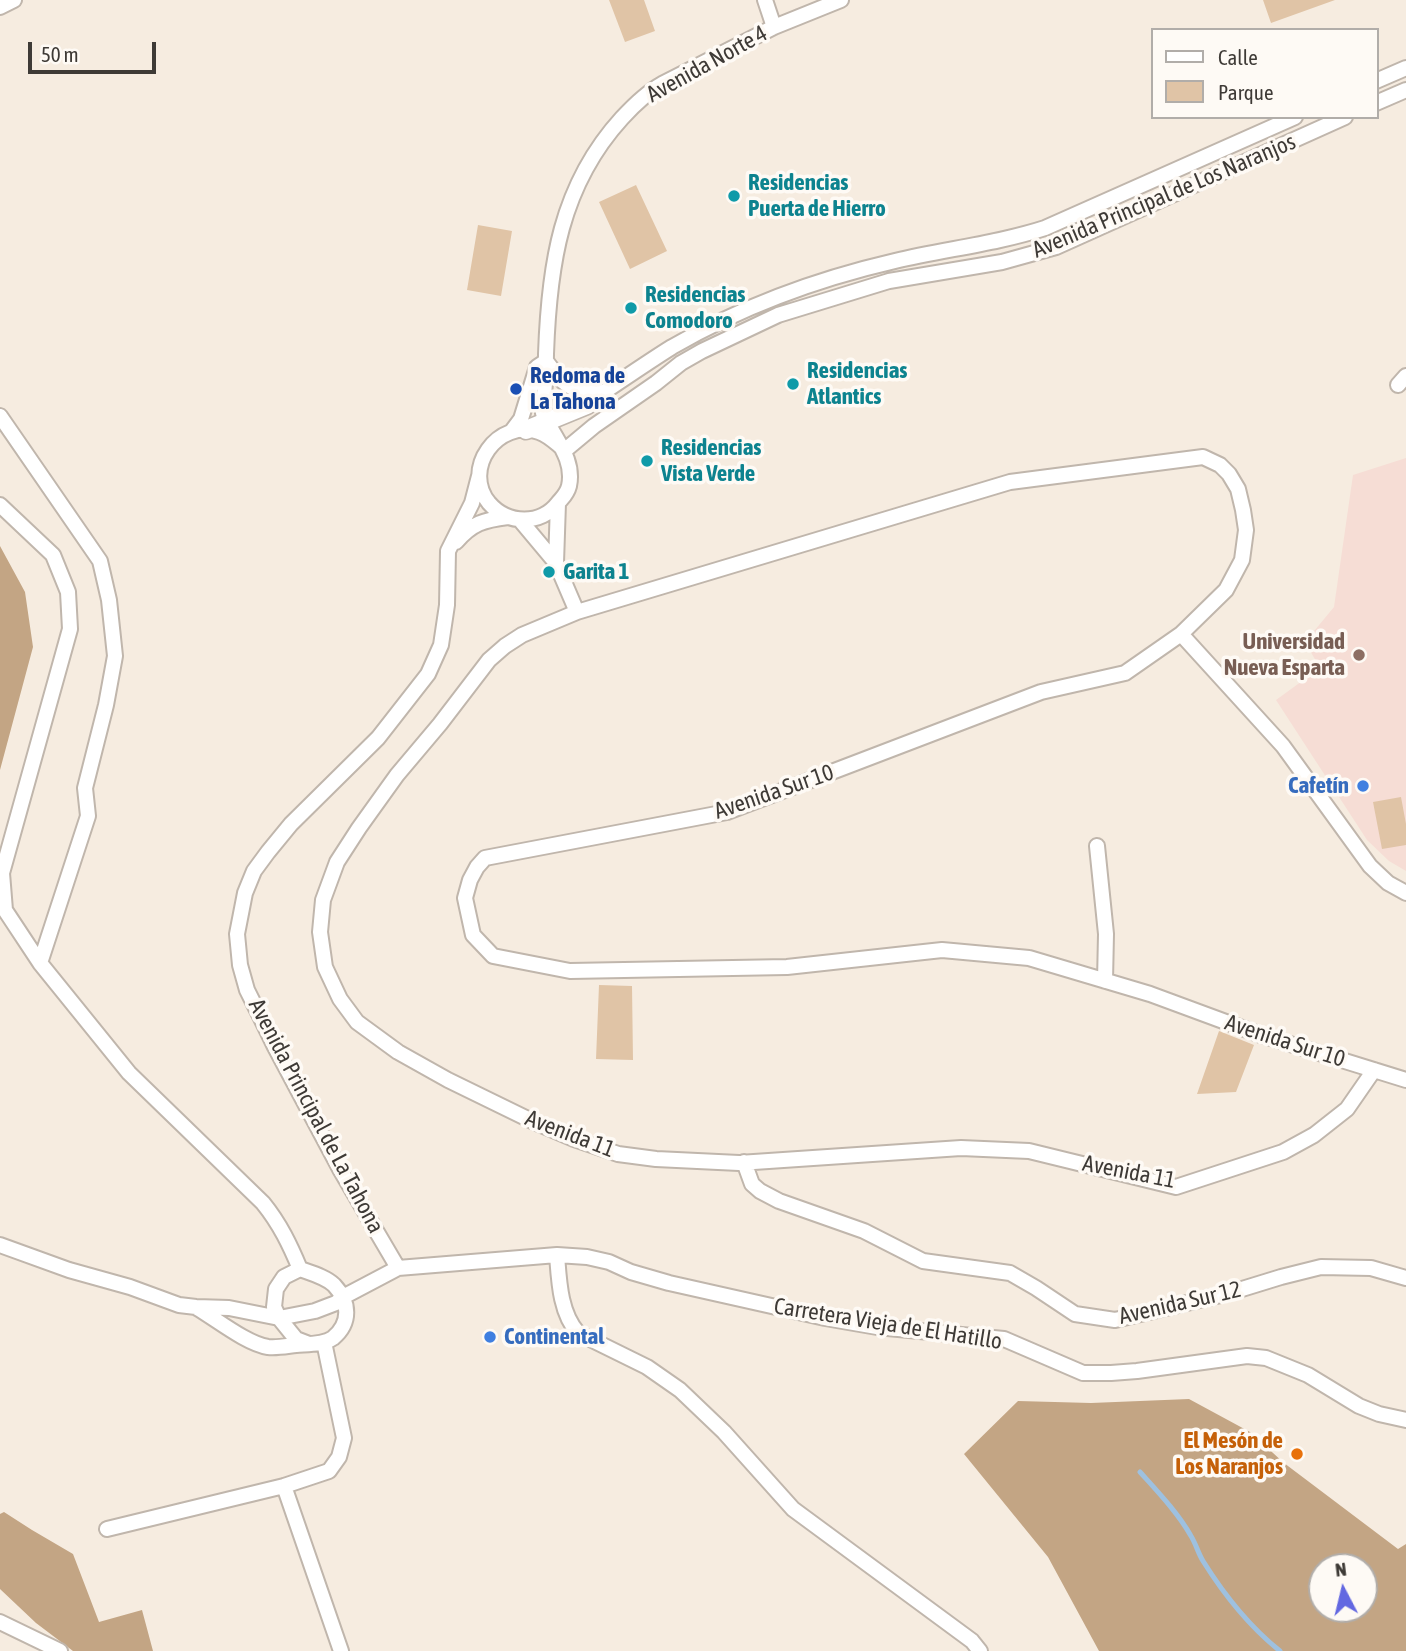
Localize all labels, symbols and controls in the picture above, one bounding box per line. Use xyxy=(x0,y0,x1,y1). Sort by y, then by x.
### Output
street label: Avenida Norte 4 xyxy=(642,19,772,109)
scale bar xyxy=(32,28,159,72)
legend xyxy=(1150,28,1378,119)
text: 50 m xyxy=(41,42,79,66)
text: Calle xyxy=(1218,45,1258,69)
text: Parque xyxy=(1218,80,1273,104)
street label: Avenida Principal de Los Naranjos xyxy=(1028,128,1300,264)
place label: Residencias Puerta de Hierro xyxy=(748,169,886,223)
marker: Residencias Puerta de Hierro xyxy=(726,188,742,204)
place label: Residencias Comodoro xyxy=(645,281,745,335)
marker: Residencias Comodoro xyxy=(623,300,639,316)
place label: Residencias Atlantics xyxy=(807,357,907,411)
place label: Redoma de La Tahona xyxy=(530,362,625,416)
marker: Residencias Atlantics xyxy=(785,376,801,392)
marker: Redoma de La Tahona xyxy=(508,381,524,397)
place label: Residencias Vista Verde xyxy=(661,434,761,488)
marker: Residencias Vista Verde xyxy=(639,453,655,469)
place label: Garita 1 xyxy=(563,558,629,586)
marker: Garita 1 xyxy=(541,564,557,580)
place label: Universidad Nueva Esparta xyxy=(1224,628,1345,682)
marker: Universidad Nueva Esparta xyxy=(1351,647,1367,663)
street label: Avenida Sur 10 xyxy=(711,759,837,825)
place label: Cafetín xyxy=(1288,772,1349,800)
marker: Cafetín xyxy=(1355,778,1371,794)
street label: Avenida Principal de La Tahona xyxy=(242,994,390,1238)
street label: Avenida Sur 10 xyxy=(1222,1009,1348,1073)
street label: Avenida 11 xyxy=(521,1104,619,1164)
street label: Avenida 11 xyxy=(1080,1150,1178,1194)
street label: Avenida Sur 12 xyxy=(1116,1276,1244,1330)
street label: Carretera Vieja de El Hatillo xyxy=(772,1292,1004,1356)
place label: Continental xyxy=(504,1323,604,1351)
marker: Continental xyxy=(482,1329,498,1345)
place label: El Mesón de Los Naranjos xyxy=(1175,1427,1283,1481)
marker: El Mesón de Los Naranjos xyxy=(1289,1446,1305,1462)
north arrow xyxy=(1308,1553,1378,1623)
text: N xyxy=(1334,1558,1348,1581)

